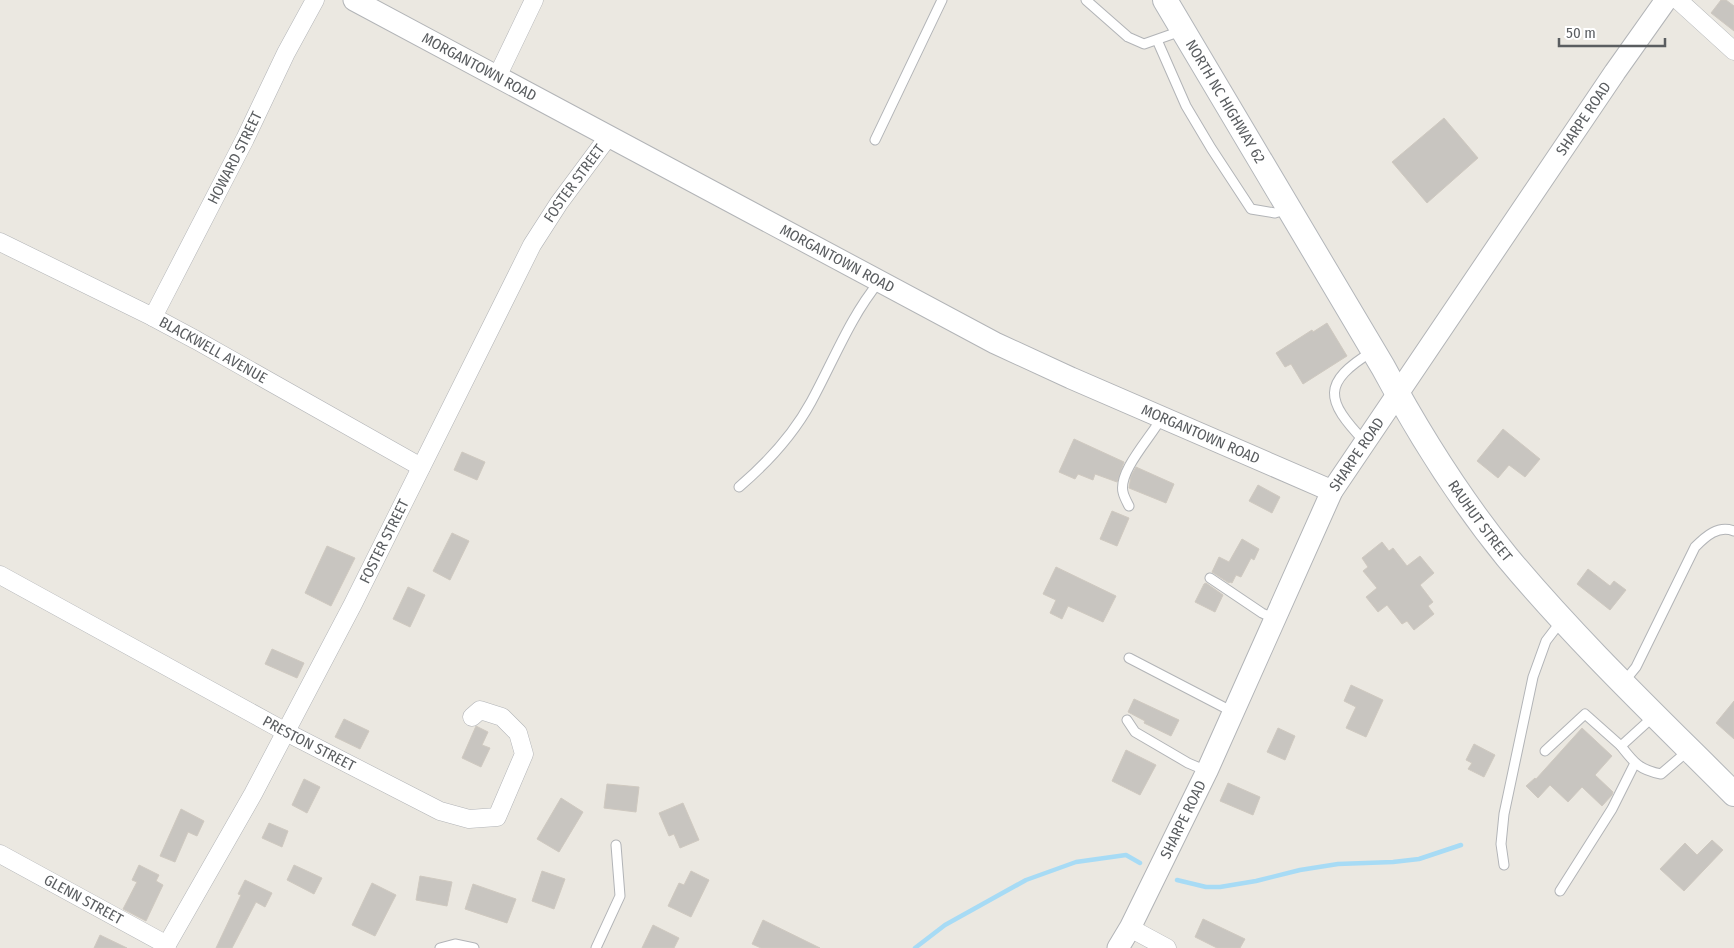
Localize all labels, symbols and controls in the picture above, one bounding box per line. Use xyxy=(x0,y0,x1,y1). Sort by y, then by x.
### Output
scale bar xyxy=(1559,15,1665,47)
text: 50 m xyxy=(1566,24,1596,42)
street label: MORGANTOWN ROAD xyxy=(419,29,540,105)
street label: NORTH NC HIGHWAY 62 xyxy=(1182,37,1269,167)
street label: SHARPE ROAD xyxy=(1552,79,1615,159)
street label: HOWARD STREET xyxy=(204,109,266,207)
street label: FOSTER STREET xyxy=(540,141,608,226)
street label: MORGANTOWN ROAD xyxy=(777,221,898,297)
street label: BLACKWELL AVENUE xyxy=(156,313,270,387)
street label: MORGANTOWN ROAD xyxy=(1139,401,1263,468)
street label: SHARPE ROAD xyxy=(1325,414,1388,495)
street label: RAUHUT STREET xyxy=(1444,477,1516,565)
street label: FOSTER STREET xyxy=(356,496,413,587)
street label: PRESTON STREET xyxy=(260,712,358,775)
street label: SHARPE ROAD xyxy=(1156,778,1210,862)
street label: GLENN STREET xyxy=(41,871,126,928)

